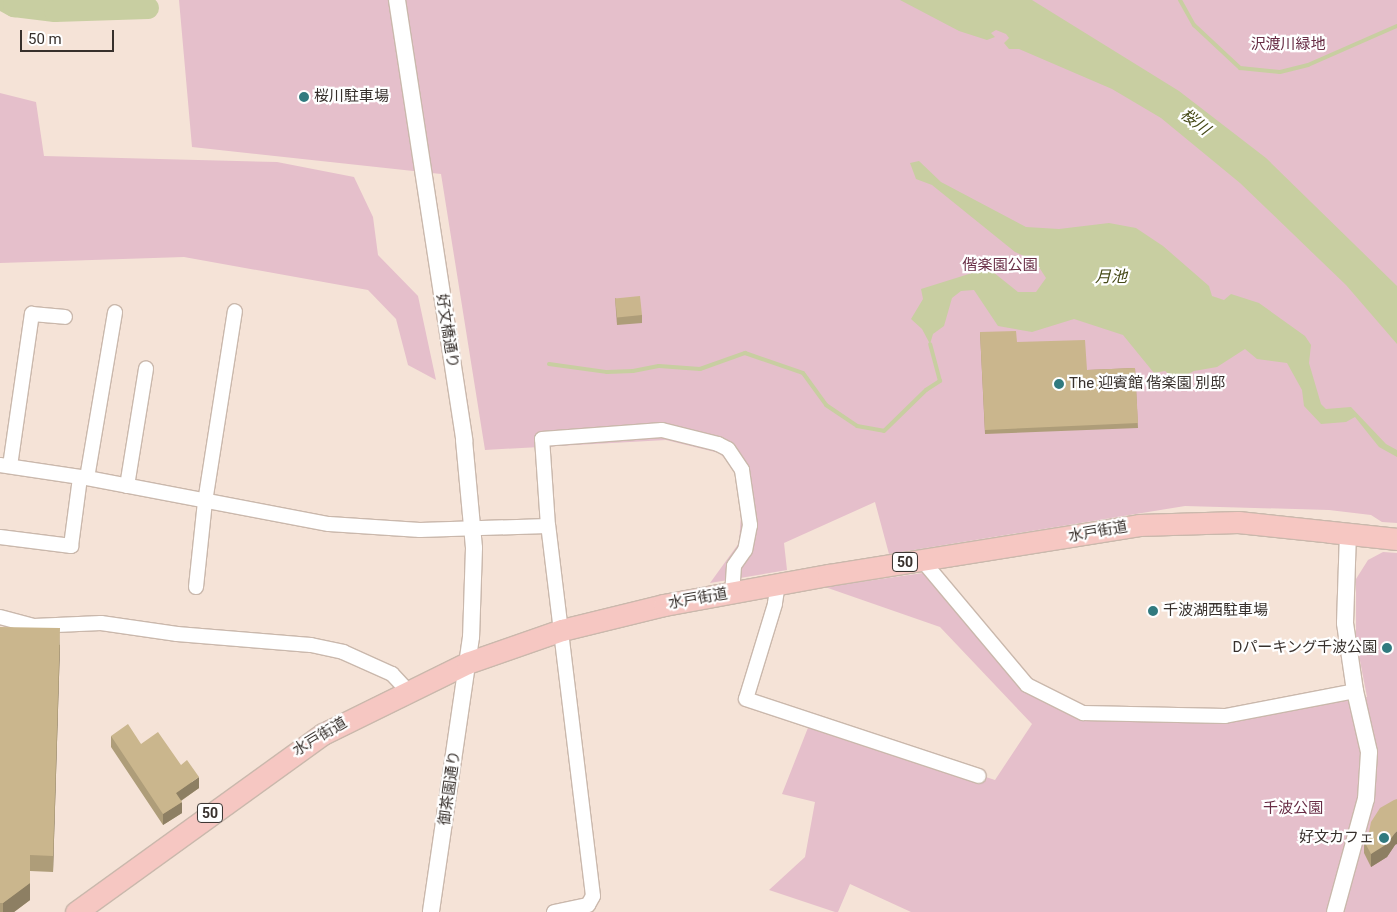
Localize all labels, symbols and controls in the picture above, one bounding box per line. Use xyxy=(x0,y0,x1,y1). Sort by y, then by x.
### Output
scale bar xyxy=(22,20,116,52)
text: 50 m xyxy=(28,30,62,48)
park label: 沢渡川緑地 xyxy=(1251,36,1325,54)
place label: 桜川駐車場 xyxy=(314,88,389,106)
marker: 桜川駐車場 xyxy=(298,91,310,103)
water label: 桜川 xyxy=(1176,105,1214,139)
park label: 偕楽園公園 xyxy=(963,257,1037,275)
water label: 月池 xyxy=(1095,267,1127,287)
street label: 好文橋通り xyxy=(432,293,462,369)
place label: The 迎賓館 偕楽園 別邸 xyxy=(1069,375,1225,393)
marker: The 迎賓館 偕楽園 別邸 xyxy=(1053,378,1065,390)
street label: 水戸街道 xyxy=(1067,518,1129,546)
road number: 50 xyxy=(891,550,919,574)
street label: 水戸街道 xyxy=(667,585,729,613)
place label: 千波湖西駐車場 xyxy=(1163,602,1268,620)
marker: 千波湖西駐車場 xyxy=(1147,605,1159,617)
place label: Dパーキング千波公園 xyxy=(1232,639,1377,657)
marker: Dパーキング千波公園 xyxy=(1381,642,1393,654)
street label: 水戸街道 xyxy=(290,714,350,760)
street label: 御茶園通り xyxy=(436,750,464,826)
park label: 千波公園 xyxy=(1263,800,1323,818)
road number: 50 xyxy=(196,801,224,824)
place label: 好文カフェ xyxy=(1299,829,1374,847)
marker: 好文カフェ xyxy=(1378,832,1390,844)

